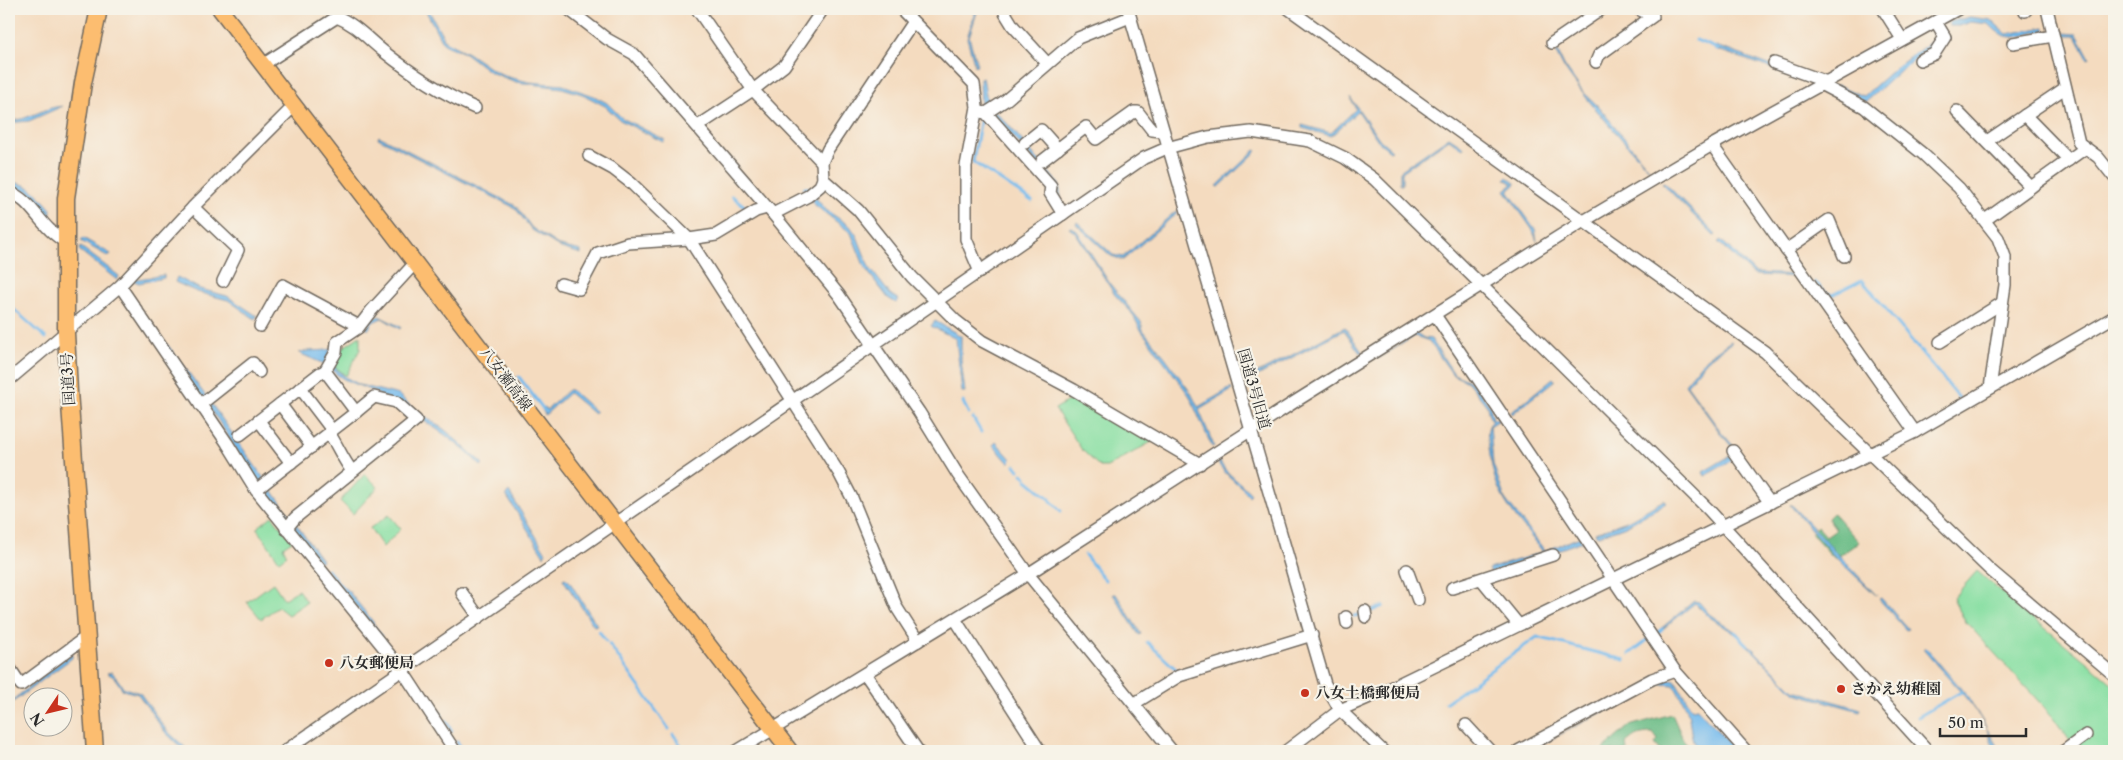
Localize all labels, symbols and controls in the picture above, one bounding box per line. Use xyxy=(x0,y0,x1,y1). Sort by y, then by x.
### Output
street label: 八女瀬高線 xyxy=(476,343,537,414)
street label: 国道3号旧道 xyxy=(1234,346,1275,432)
street label: 国道3号 xyxy=(57,352,78,406)
place label: 八女郵便局 xyxy=(339,653,414,672)
marker: 八女郵便局 xyxy=(323,657,335,669)
place label: さかえ幼稚園 xyxy=(1851,679,1941,698)
place label: 八女土橋郵便局 xyxy=(1315,683,1420,702)
marker: さかえ幼稚園 xyxy=(1835,683,1847,695)
marker: 八女土橋郵便局 xyxy=(1299,687,1311,699)
north arrow xyxy=(22,688,72,738)
scale bar xyxy=(1940,705,2027,737)
text: N xyxy=(26,709,48,730)
text: 50 m xyxy=(1948,713,1984,732)

